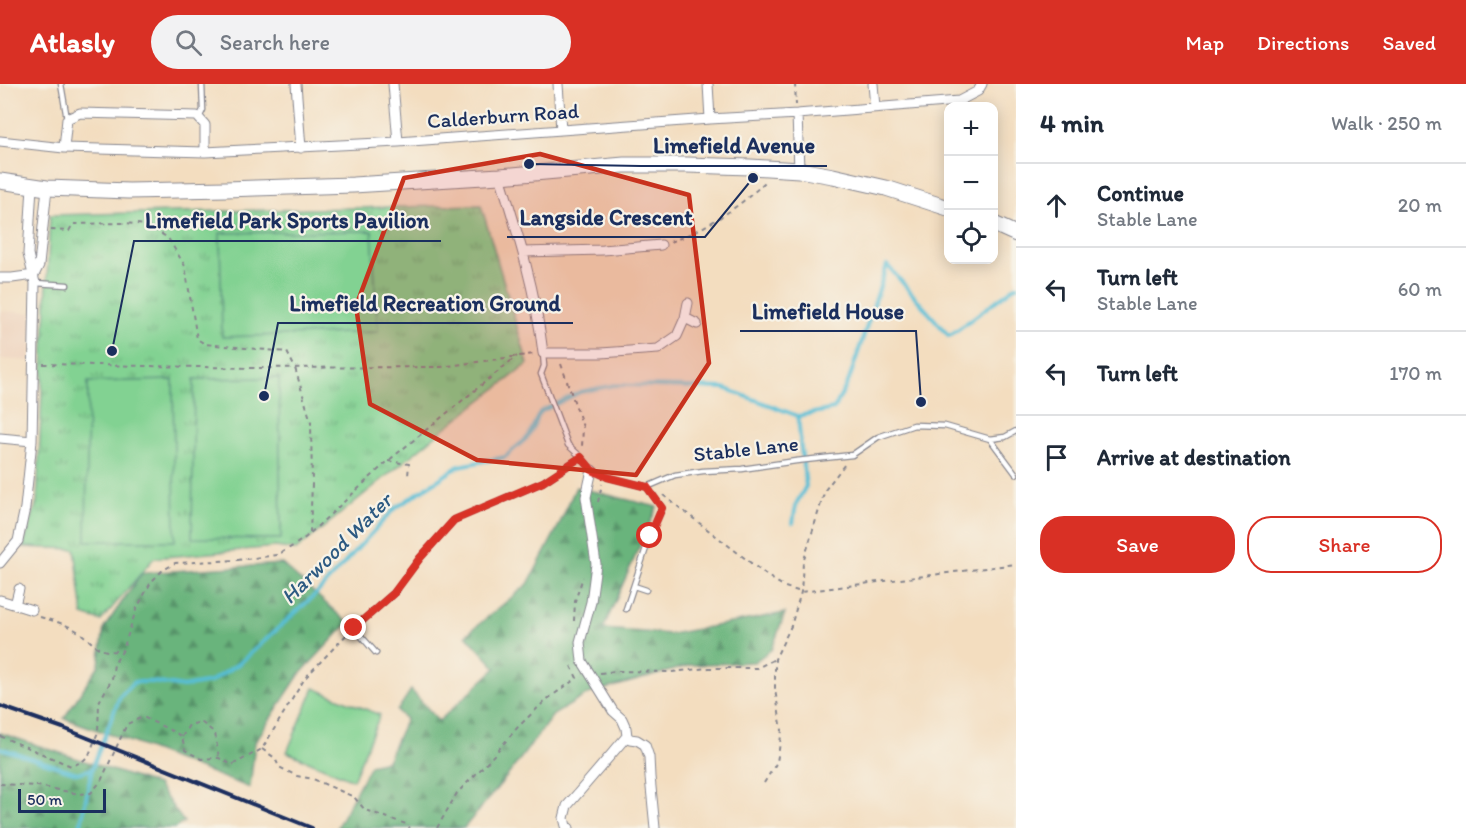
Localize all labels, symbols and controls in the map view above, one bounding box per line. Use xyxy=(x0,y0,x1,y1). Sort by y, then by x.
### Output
search box xyxy=(151,15,571,69)
text: Atlasly xyxy=(30,25,115,59)
icon: search xyxy=(172,26,205,59)
text: Search here xyxy=(220,29,330,56)
text: Map xyxy=(1186,30,1224,55)
text: Directions xyxy=(1257,30,1349,55)
text: Saved xyxy=(1382,30,1436,55)
street label: Calderburn Road xyxy=(426,98,580,133)
map controls xyxy=(944,102,998,264)
button: + xyxy=(944,102,998,156)
text: 4 min xyxy=(1040,107,1104,139)
text: Walk · 250 m xyxy=(1331,111,1442,135)
callout: Limefield Avenue xyxy=(641,126,827,166)
text: Limefield Avenue xyxy=(653,132,815,159)
button: − xyxy=(944,156,998,210)
text: Continue xyxy=(1097,180,1184,207)
icon: ahead xyxy=(1040,189,1073,222)
text: 20 m xyxy=(1398,193,1442,217)
callout: Langside Crescent xyxy=(507,197,705,237)
callout: Limefield Park Sports Pavilion xyxy=(134,201,441,241)
text: Langside Crescent xyxy=(519,204,693,231)
text: Limefield Park Sports Pavilion xyxy=(145,207,429,234)
text: Stable Lane xyxy=(1097,207,1198,231)
button: locate xyxy=(944,210,998,264)
text: Turn left xyxy=(1097,264,1178,291)
icon: left xyxy=(1040,273,1073,306)
text: 60 m xyxy=(1398,277,1442,301)
callout: Limefield Recreation Ground xyxy=(278,283,573,323)
text: Limefield Recreation Ground xyxy=(289,290,562,317)
callout: Limefield House xyxy=(740,291,916,331)
text: Stable Lane xyxy=(1097,291,1198,315)
text: Limefield House xyxy=(752,298,905,325)
icon: left xyxy=(1040,357,1073,390)
text: Turn left xyxy=(1097,360,1178,387)
text: 170 m xyxy=(1389,361,1442,385)
street label: Stable Lane xyxy=(692,431,800,466)
icon: arrive xyxy=(1040,441,1073,474)
text: Arrive at destination xyxy=(1097,444,1291,471)
water label: Harwood Water xyxy=(275,485,399,610)
button: Save xyxy=(1040,516,1235,573)
button: Share xyxy=(1247,516,1442,573)
route start xyxy=(636,522,662,548)
route end xyxy=(340,614,366,640)
scale bar xyxy=(18,786,106,814)
text: 50 m xyxy=(27,790,62,809)

